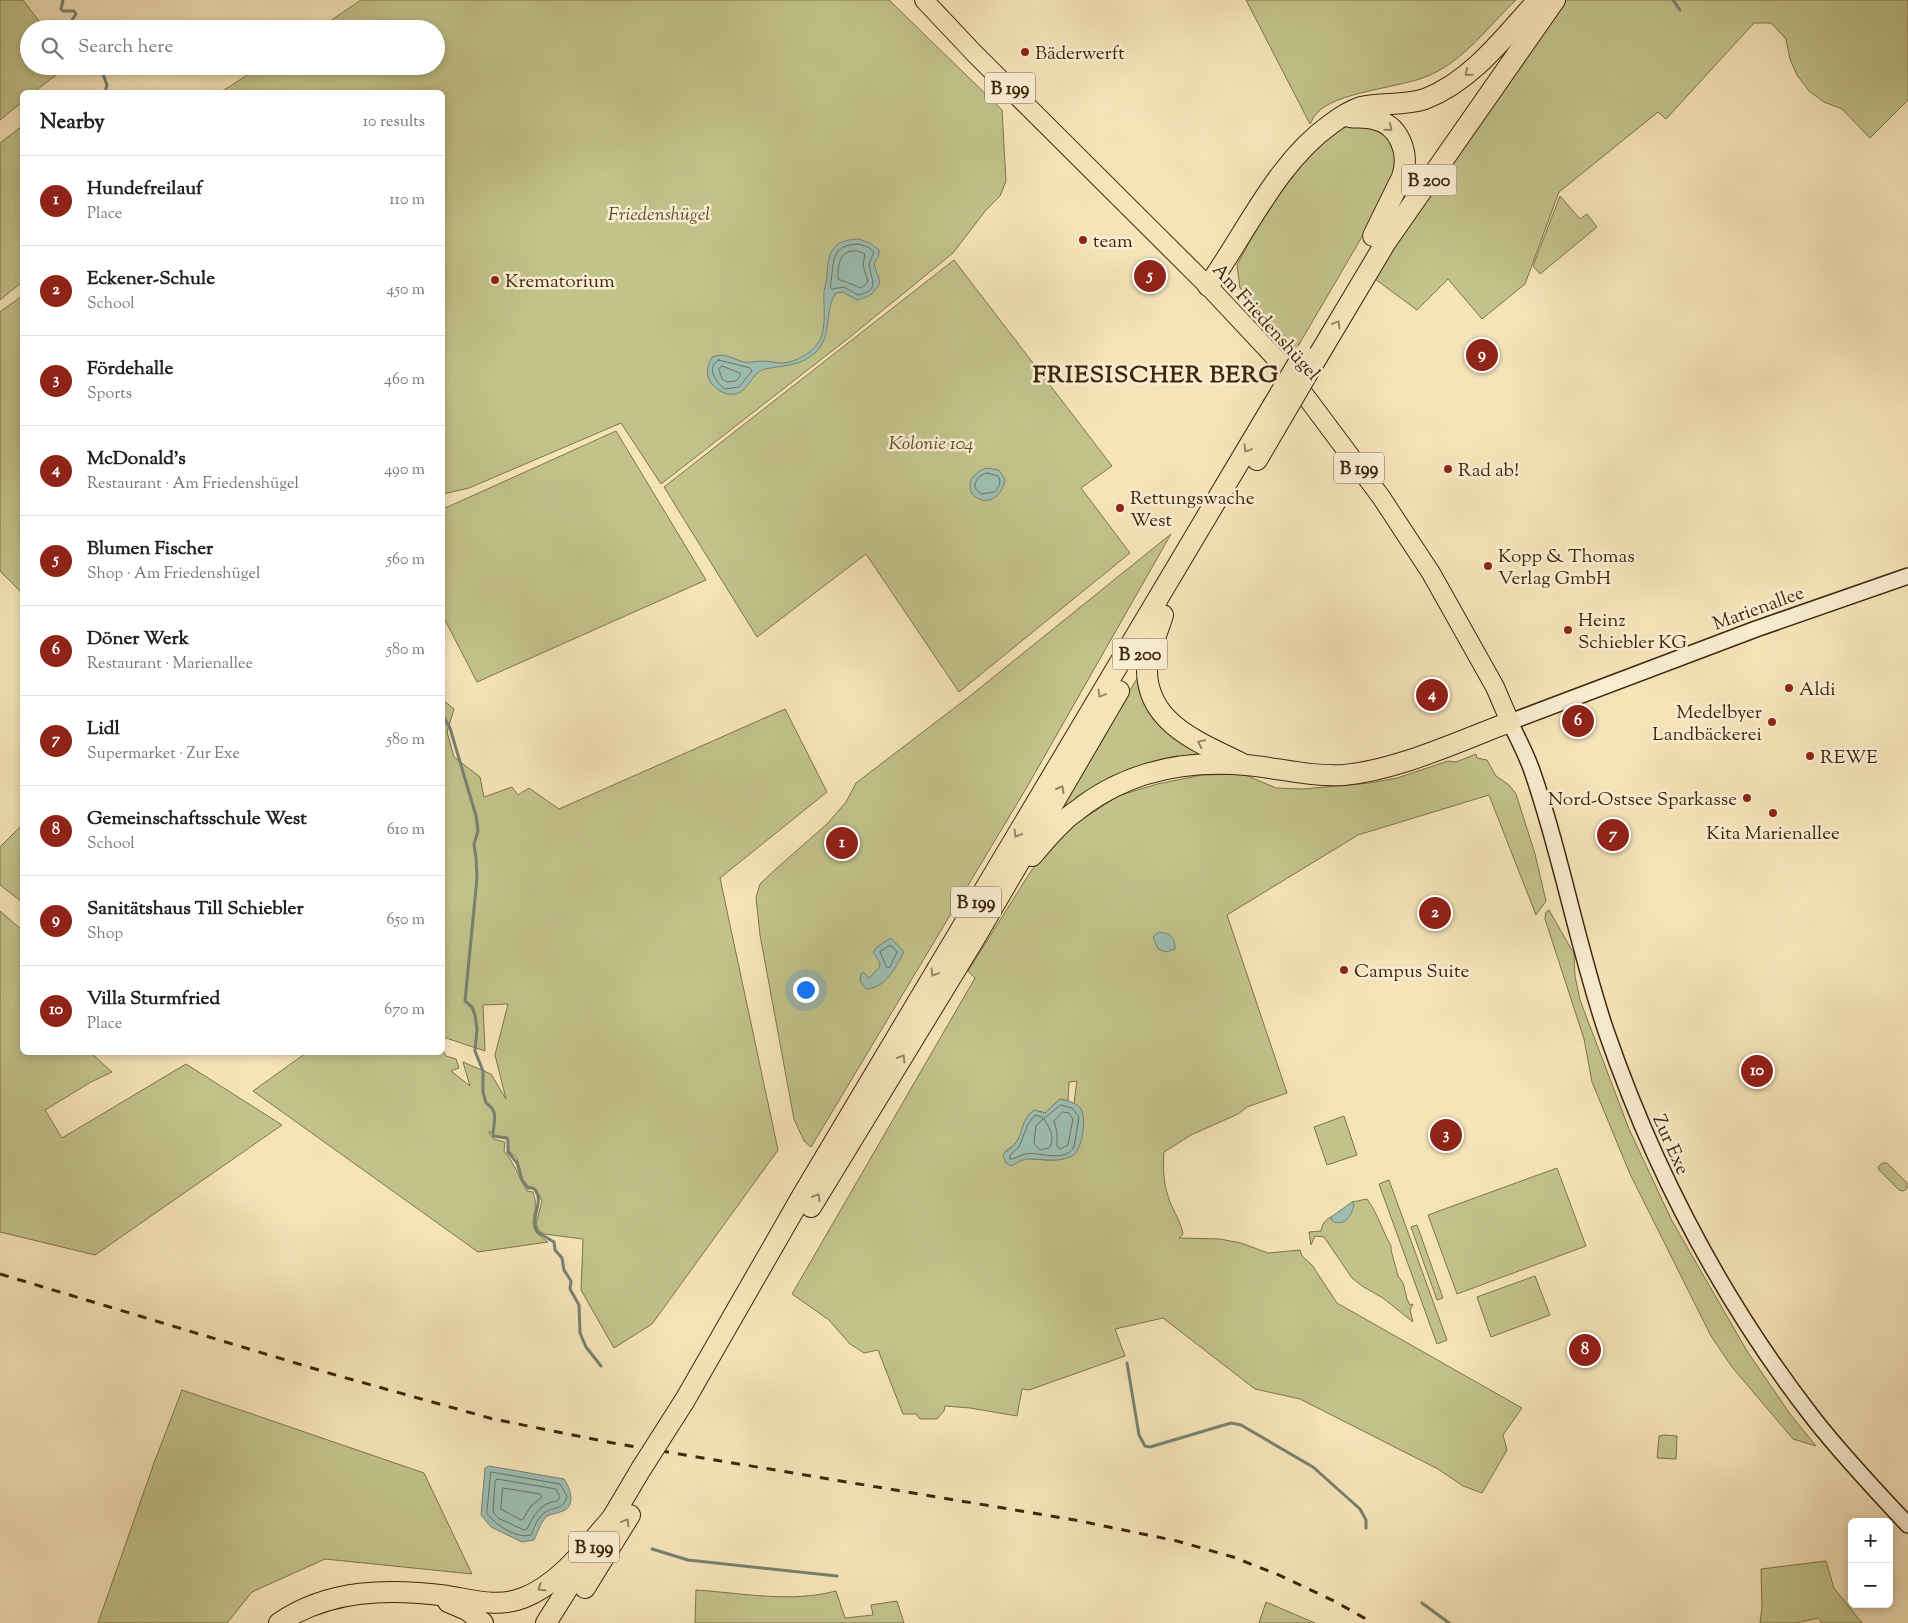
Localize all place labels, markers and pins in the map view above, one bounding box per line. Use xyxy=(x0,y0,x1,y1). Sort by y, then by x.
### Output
place label: Bäderwerft xyxy=(1035,41,1125,68)
marker: Bäderwerft xyxy=(1019,46,1031,58)
place label: team xyxy=(1093,229,1133,256)
marker: team xyxy=(1077,234,1089,246)
pin: 5 xyxy=(1134,257,1166,295)
place label: Krematorium xyxy=(505,269,615,296)
marker: Krematorium xyxy=(489,274,501,286)
pin: 9 xyxy=(1466,336,1498,374)
place label: Rad ab! xyxy=(1458,458,1519,485)
marker: Rad ab! xyxy=(1442,463,1454,475)
place label: Rettungswache West xyxy=(1130,486,1255,535)
marker: Rettungswache West xyxy=(1114,502,1126,514)
place label: Kopp & Thomas Verlag GmbH xyxy=(1498,544,1635,593)
marker: Kopp & Thomas Verlag GmbH xyxy=(1482,560,1494,572)
place label: Heinz Schiebler KG xyxy=(1578,608,1687,657)
marker: Heinz Schiebler KG xyxy=(1562,624,1574,636)
pin: 4 xyxy=(1416,676,1448,714)
place label: Aldi xyxy=(1799,677,1836,704)
marker: Aldi xyxy=(1783,682,1795,694)
place label: Medelbyer Landbäckerei xyxy=(1652,700,1762,749)
pin: 6 xyxy=(1562,702,1594,740)
marker: Medelbyer Landbäckerei xyxy=(1766,716,1778,728)
place label: REWE xyxy=(1820,745,1878,772)
marker: REWE xyxy=(1804,750,1816,762)
place label: Nord-Ostsee Sparkasse xyxy=(1548,787,1737,814)
marker: Nord-Ostsee Sparkasse xyxy=(1741,792,1753,804)
marker: Kita Marienallee xyxy=(1767,807,1779,819)
pin: 7 xyxy=(1597,816,1629,854)
place label: Kita Marienallee xyxy=(1706,821,1840,848)
pin: 1 xyxy=(826,824,858,862)
pin: 2 xyxy=(1419,894,1451,932)
place label: Campus Suite xyxy=(1354,959,1469,986)
marker: Campus Suite xyxy=(1338,964,1350,976)
pin: 10 xyxy=(1741,1052,1773,1090)
pin: 3 xyxy=(1430,1116,1462,1154)
pin: 8 xyxy=(1569,1331,1601,1369)

